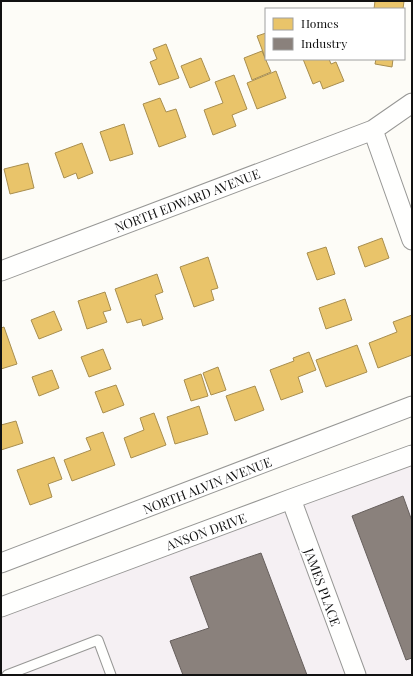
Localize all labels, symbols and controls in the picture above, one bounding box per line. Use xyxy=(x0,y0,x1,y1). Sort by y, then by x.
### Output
legend xyxy=(265,8,405,60)
text: Homes xyxy=(301,15,339,31)
text: Industry xyxy=(301,35,347,51)
street label: NORTH EDWARD AVENUE xyxy=(112,164,262,236)
street label: NORTH ALVIN AVENUE xyxy=(140,453,274,517)
street label: ANSON DRIVE xyxy=(163,509,249,554)
street label: JAMES PLACE xyxy=(301,545,345,628)

